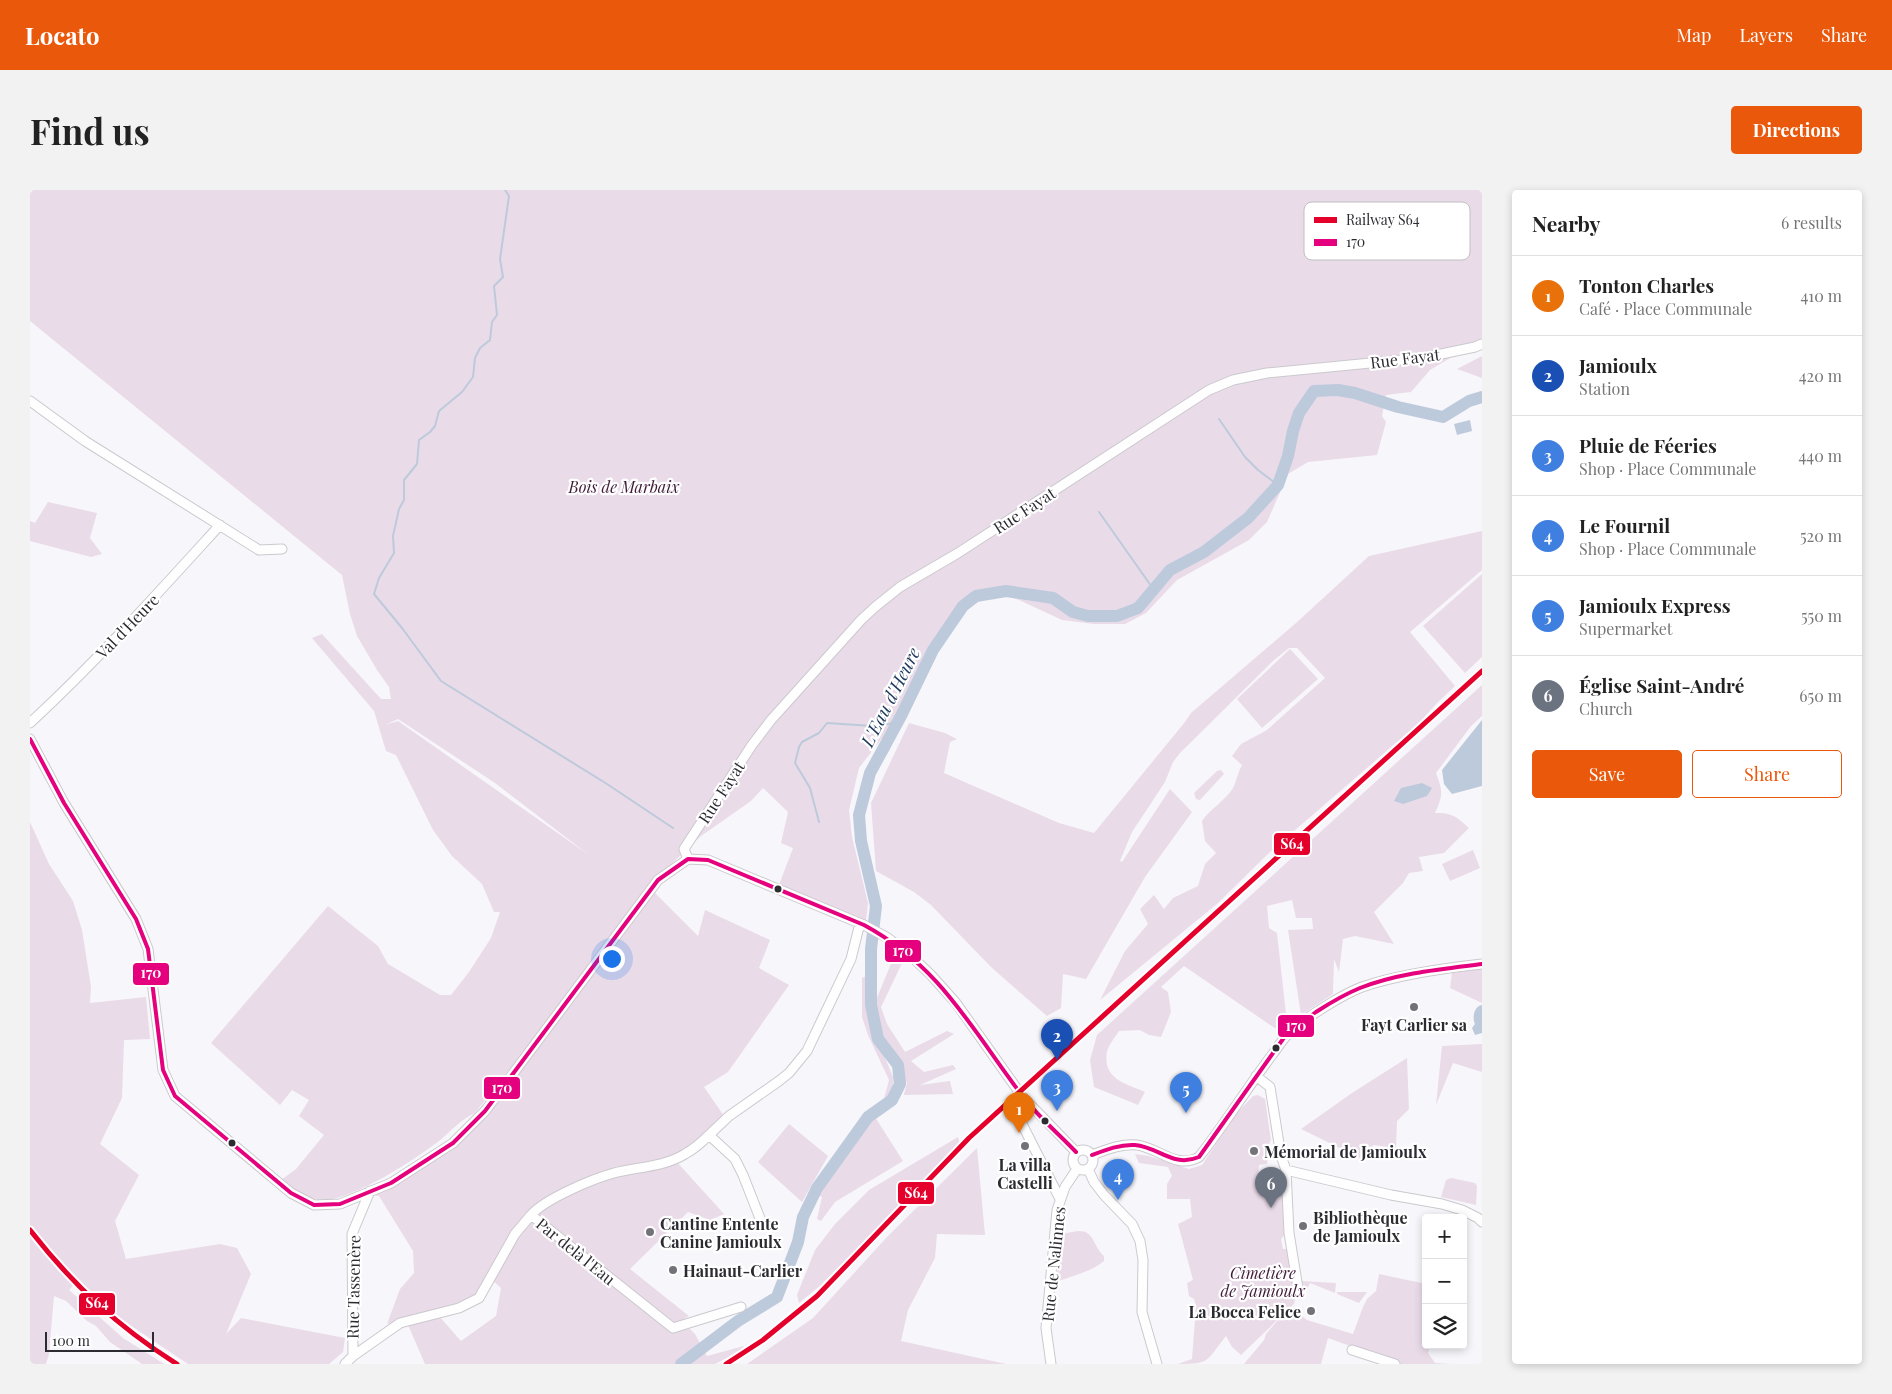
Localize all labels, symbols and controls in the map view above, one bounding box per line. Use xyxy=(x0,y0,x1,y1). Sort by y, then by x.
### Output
text: Locato xyxy=(25,19,99,51)
text: Map xyxy=(1676,23,1711,47)
text: Layers xyxy=(1739,23,1793,47)
text: Share xyxy=(1821,23,1867,47)
button: Directions xyxy=(1731,106,1862,154)
text: Find us xyxy=(30,107,150,154)
legend xyxy=(1304,202,1470,260)
text: Nearby xyxy=(1532,209,1601,237)
text: Railway S64 xyxy=(1346,210,1420,229)
text: 6 results xyxy=(1781,212,1842,233)
text: 170 xyxy=(1346,232,1365,251)
text: Tonton Charles xyxy=(1579,272,1714,298)
text: 1 xyxy=(1545,285,1551,306)
text: 410 m xyxy=(1800,285,1842,306)
text: Café · Place Communale xyxy=(1579,298,1752,319)
street label: Rue Fayat xyxy=(1369,343,1441,373)
text: Jamioulx xyxy=(1579,352,1657,378)
text: 2 xyxy=(1544,365,1552,386)
text: 420 m xyxy=(1799,365,1842,386)
text: Station xyxy=(1579,378,1630,399)
text: Pluie de Féeries xyxy=(1579,432,1717,458)
text: 3 xyxy=(1544,445,1552,466)
text: 440 m xyxy=(1798,445,1842,466)
text: Shop · Place Communale xyxy=(1579,458,1756,479)
park label: Bois de Marbaix xyxy=(568,476,680,497)
street label: Rue Fayat xyxy=(989,482,1059,538)
text: Le Fournil xyxy=(1579,512,1670,538)
text: 4 xyxy=(1544,525,1552,546)
text: 520 m xyxy=(1800,525,1842,546)
text: Shop · Place Communale xyxy=(1579,538,1756,559)
street label: Val d'Heure xyxy=(90,589,163,664)
text: Jamioulx Express xyxy=(1579,592,1730,618)
text: 5 xyxy=(1544,605,1552,626)
text: 550 m xyxy=(1801,605,1842,626)
text: Supermarket xyxy=(1579,618,1673,639)
water label: L'Eau d'Heure xyxy=(854,643,925,752)
text: Église Saint-André xyxy=(1579,672,1744,698)
text: 6 xyxy=(1544,685,1552,706)
text: 650 m xyxy=(1799,685,1842,706)
text: Church xyxy=(1579,698,1633,719)
button: Save xyxy=(1532,750,1682,798)
button: Share xyxy=(1692,750,1842,798)
street label: Rue Fayat xyxy=(693,757,749,827)
line badge: S64 xyxy=(1273,832,1311,856)
text: S64 xyxy=(1280,834,1304,853)
unlabelled marker xyxy=(773,884,783,894)
line badge: 170 xyxy=(884,939,922,963)
text: 170 xyxy=(893,941,913,960)
your location xyxy=(599,946,625,972)
line badge: 170 xyxy=(132,962,170,986)
text: 170 xyxy=(141,963,161,982)
marker: Fayt Carlier sa xyxy=(1408,1001,1420,1013)
line badge: 170 xyxy=(1277,1014,1315,1038)
place label: Fayt Carlier sa xyxy=(1361,1014,1468,1035)
text: 170 xyxy=(1286,1016,1306,1035)
pin: 2 xyxy=(1041,1019,1073,1060)
unlabelled marker xyxy=(1271,1043,1281,1053)
pin: 3 xyxy=(1041,1070,1073,1111)
pin: 5 xyxy=(1170,1072,1202,1113)
line badge: 170 xyxy=(483,1076,521,1100)
text: 170 xyxy=(492,1078,512,1097)
pin: 1 xyxy=(1003,1092,1035,1133)
unlabelled marker xyxy=(1040,1116,1050,1126)
unlabelled marker xyxy=(227,1138,237,1148)
marker: La villa Castelli xyxy=(1019,1140,1031,1152)
place label: Mémorial de Jamioulx xyxy=(1264,1141,1427,1162)
marker: Mémorial de Jamioulx xyxy=(1248,1145,1260,1157)
place label: La villa Castelli xyxy=(997,1154,1053,1193)
pin: 4 xyxy=(1102,1159,1134,1200)
pin: 6 xyxy=(1255,1167,1287,1208)
line badge: S64 xyxy=(897,1181,935,1205)
text: S64 xyxy=(904,1183,928,1202)
street label: Rue de Nalinnes xyxy=(1037,1205,1069,1323)
place label: Bibliothèque de Jamioulx xyxy=(1313,1207,1408,1246)
street label: Par delà l'Eau xyxy=(532,1213,620,1289)
place label: Cantine Entente Canine Jamioulx xyxy=(660,1213,782,1252)
map controls xyxy=(1422,1214,1467,1349)
button: + xyxy=(1422,1214,1467,1259)
marker: Bibliothèque de Jamioulx xyxy=(1297,1220,1309,1232)
marker: Cantine Entente Canine Jamioulx xyxy=(644,1226,656,1238)
street label: Rue Tassenère xyxy=(342,1235,364,1339)
button: − xyxy=(1422,1259,1467,1304)
place label: Hainaut-Carlier xyxy=(683,1260,803,1281)
park label: Cimetière de Jamioulx xyxy=(1221,1262,1306,1301)
marker: Hainaut-Carlier xyxy=(667,1264,679,1276)
line badge: S64 xyxy=(78,1292,116,1316)
text: S64 xyxy=(85,1293,109,1312)
place label: La Bocca Felice xyxy=(1189,1301,1301,1322)
button: layers xyxy=(1422,1304,1467,1349)
marker: La Bocca Felice xyxy=(1305,1305,1317,1317)
scale bar xyxy=(45,1329,154,1352)
text: 100 m xyxy=(52,1331,90,1350)

